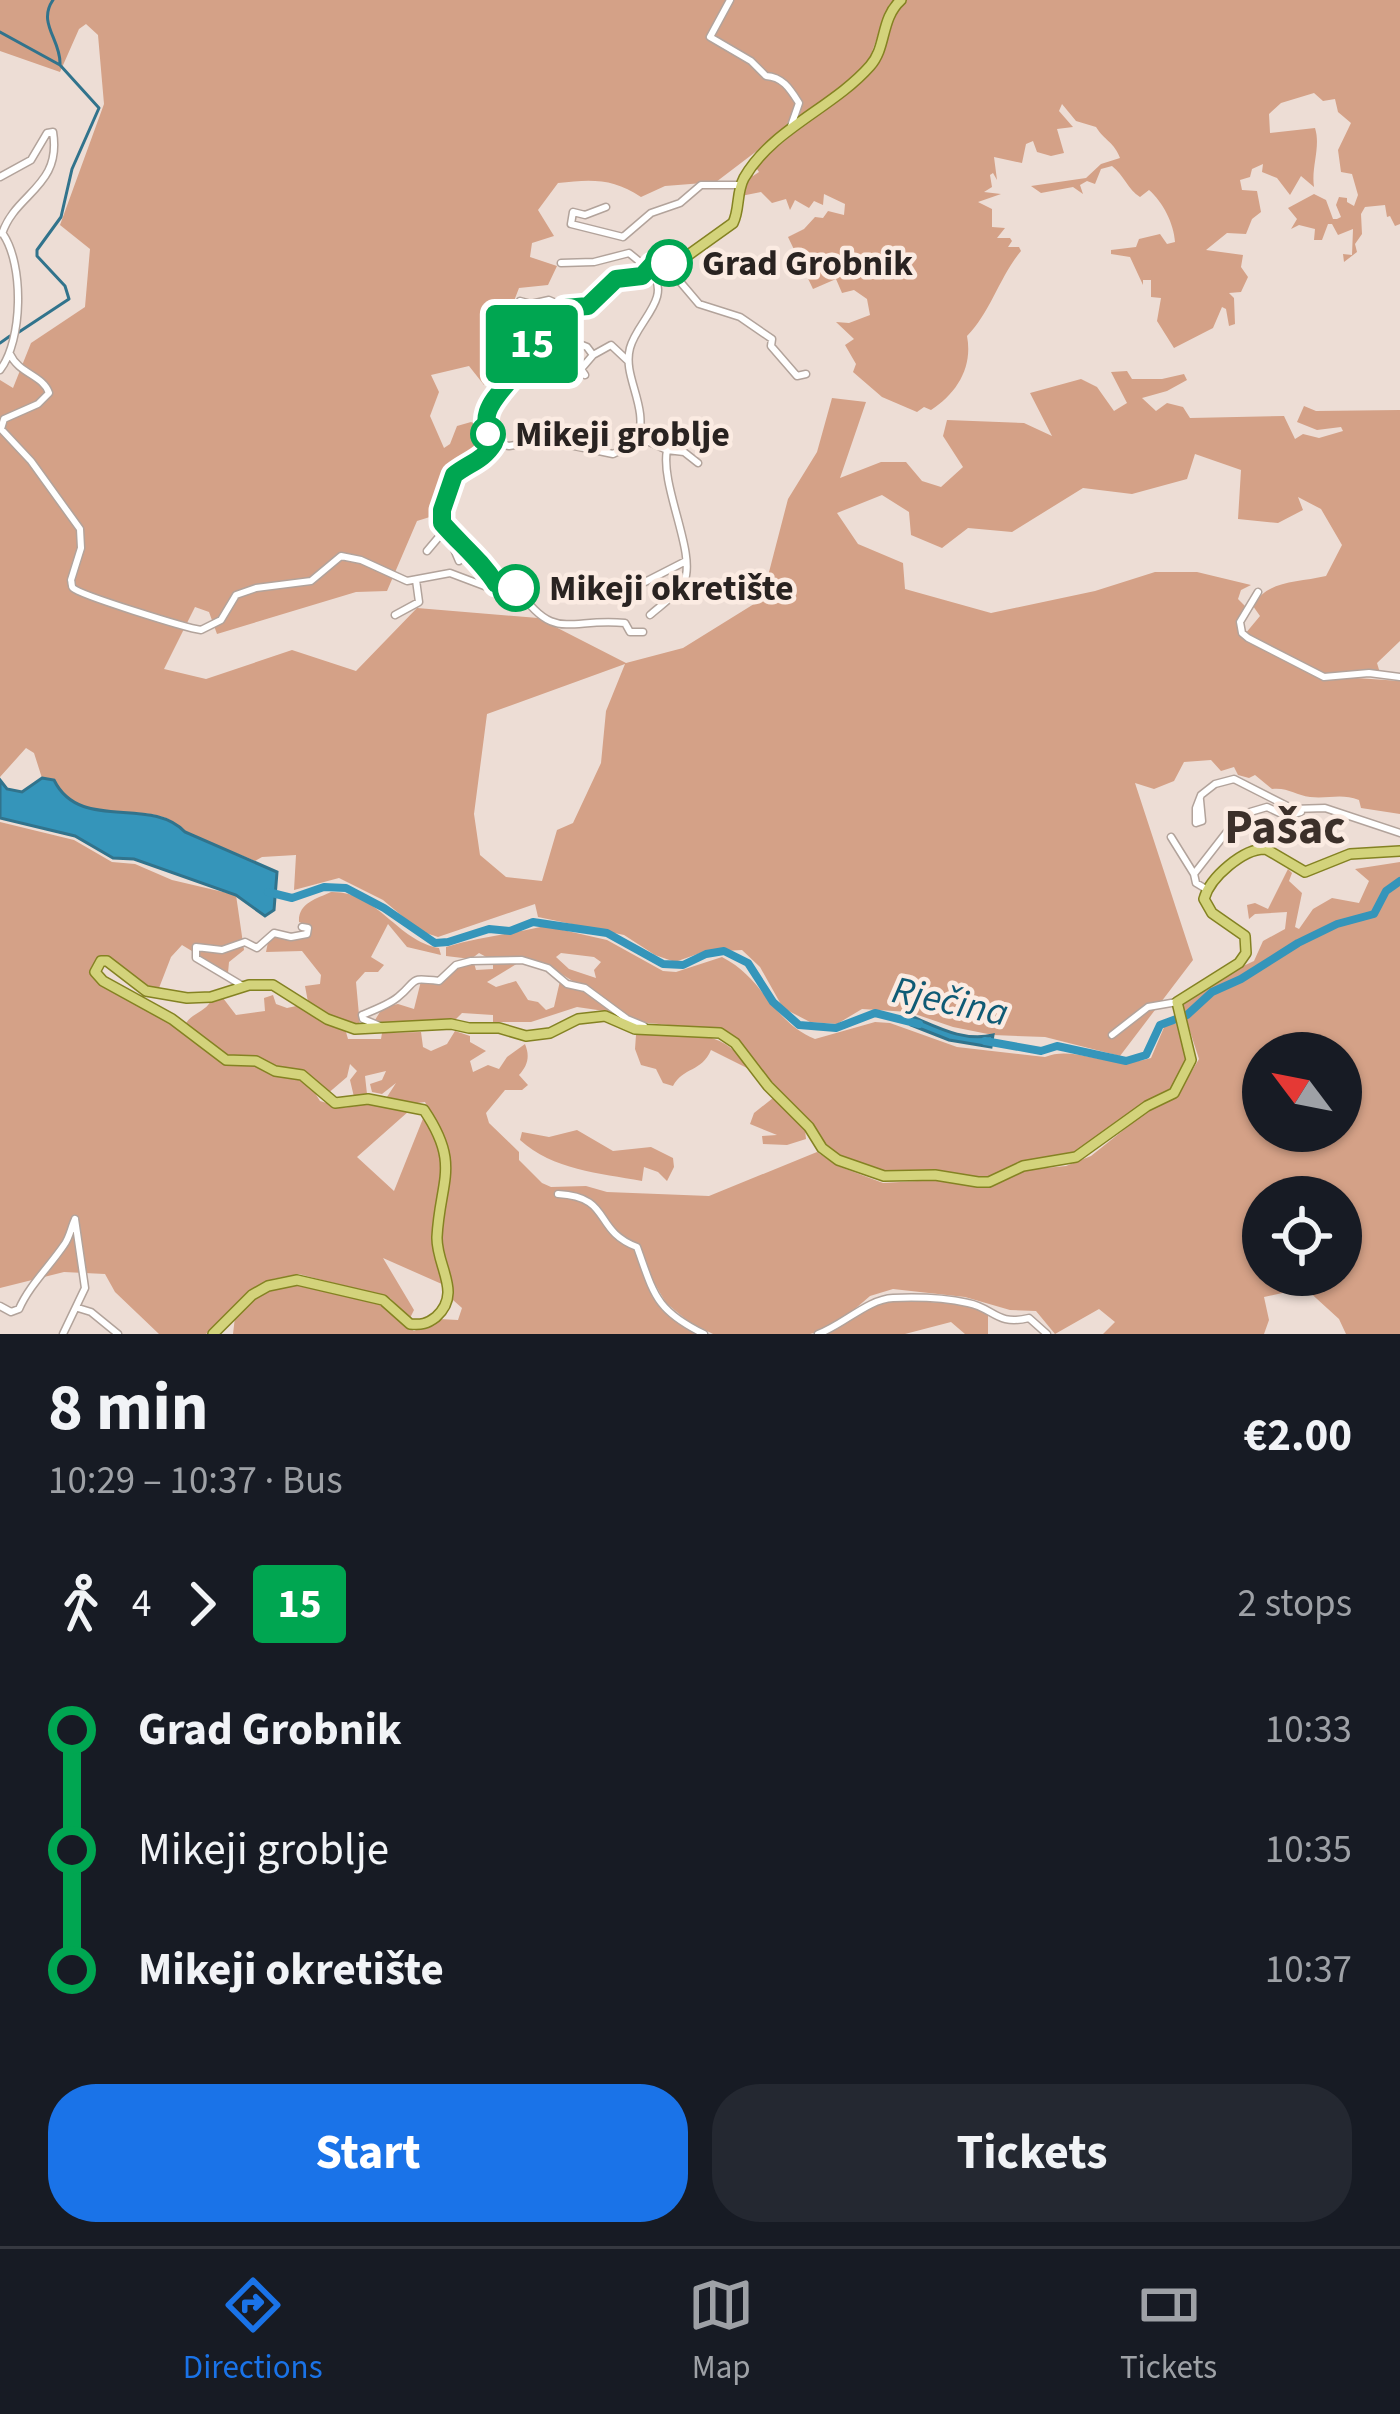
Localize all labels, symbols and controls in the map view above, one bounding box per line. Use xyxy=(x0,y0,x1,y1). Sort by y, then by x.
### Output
place label: Grad Grobnik xyxy=(702,238,913,289)
marker: Grad Grobnik xyxy=(647,241,691,285)
line badge: 15 xyxy=(478,305,586,383)
text: 15 xyxy=(510,314,554,374)
place label: Mikeji groblje xyxy=(515,409,730,460)
marker: Mikeji groblje xyxy=(472,418,504,450)
place label: Mikeji okretište xyxy=(549,563,794,614)
marker: Mikeji okretište xyxy=(494,566,538,610)
district label: Pašac xyxy=(1224,794,1346,862)
water label: Rječina xyxy=(887,962,1013,1042)
north arrow xyxy=(1242,1032,1362,1152)
map controls xyxy=(1242,1032,1362,1296)
button: locate xyxy=(1242,1176,1362,1296)
text: 8 min xyxy=(48,1361,209,1455)
text: €2.00 xyxy=(1243,1404,1352,1468)
text: 10:29 – 10:37 · Bus xyxy=(48,1453,343,1509)
icon: walk xyxy=(48,1571,114,1637)
icon: forward xyxy=(169,1571,235,1637)
text: 15 xyxy=(277,1574,322,1634)
text: 4 xyxy=(132,1576,151,1632)
text: 2 stops xyxy=(1238,1576,1352,1632)
text: Grad Grobnik xyxy=(138,1698,402,1762)
text: 10:33 xyxy=(1265,1702,1352,1758)
text: Mikeji groblje xyxy=(138,1818,389,1882)
text: 10:35 xyxy=(1265,1822,1352,1878)
text: Mikeji okretište xyxy=(138,1938,444,2002)
text: 10:37 xyxy=(1265,1942,1352,1998)
button: Start xyxy=(48,2084,688,2222)
button: Tickets xyxy=(712,2084,1352,2222)
tab: Directions xyxy=(183,2272,323,2391)
tab: Map xyxy=(688,2272,754,2391)
tab: Tickets xyxy=(1120,2272,1217,2391)

